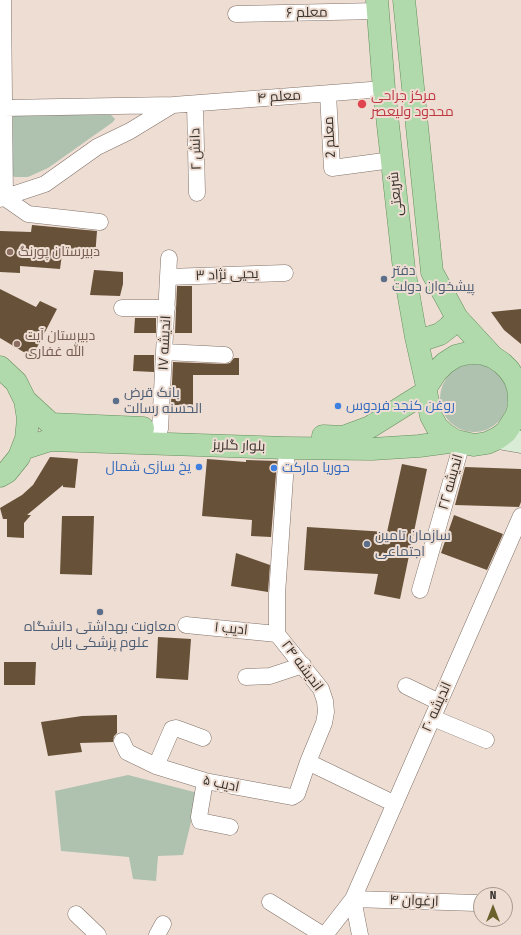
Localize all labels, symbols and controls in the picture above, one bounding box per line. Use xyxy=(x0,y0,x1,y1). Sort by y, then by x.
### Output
street label: معلم ۶ xyxy=(286,4,328,22)
street label: معلم ۴ xyxy=(256,87,302,107)
place label: مرکز جراحی محدود ولیعصر xyxy=(371,88,454,120)
marker: مرکز جراحی محدود ولیعصر xyxy=(356,98,368,110)
street label: معلم 2 xyxy=(321,116,339,158)
street label: دانش ۲ xyxy=(187,128,205,170)
street label: شریعتی xyxy=(385,171,407,217)
place label: دبیرستان پورنگ xyxy=(18,244,100,260)
marker: دبیرستان پورنگ xyxy=(5,247,15,257)
place label: دفتر پیشخوان دولت xyxy=(392,263,474,296)
street label: یحیی نژاد ۳ xyxy=(195,266,259,284)
marker: دفتر پیشخوان دولت xyxy=(379,274,389,284)
street label: اندیشه ۱۷ xyxy=(155,315,175,371)
place label: دبیرستان آیت الله غفاری xyxy=(25,328,95,360)
marker: دبیرستان آیت الله غفاری xyxy=(12,339,22,349)
place label: بانک قرض الحسنه رسالت xyxy=(124,385,202,418)
marker: بانک قرض الحسنه رسالت xyxy=(111,396,121,406)
place label: روغن کنجد فردوس xyxy=(346,398,455,414)
marker: روغن کنجد فردوس xyxy=(333,401,343,411)
street label: بلوار گلریز xyxy=(212,437,266,455)
street label: اندیشه ۲۲ xyxy=(435,452,467,512)
place label: یخ سازی شمال xyxy=(105,459,191,475)
place label: حوریا مارکت xyxy=(282,460,350,476)
marker: یخ سازی شمال xyxy=(194,462,204,472)
marker: حوریا مارکت xyxy=(269,463,279,473)
place label: سازمان تامین اجتماعی xyxy=(375,528,451,560)
marker: سازمان تامین اجتماعی xyxy=(362,539,372,549)
marker: معاونت بهداشتی دانشگاه علوم پزشکی بابل xyxy=(95,607,105,617)
place label: معاونت بهداشتی دانشگاه علوم پزشکی بابل xyxy=(24,619,176,652)
street label: ادیب ۱ xyxy=(214,619,248,639)
street label: اندیشه ۲۴ xyxy=(278,637,326,695)
street label: اندیشه ۲۰ xyxy=(419,679,455,735)
street label: ادیب ۵ xyxy=(201,772,241,796)
north arrow xyxy=(473,887,513,927)
text: N xyxy=(490,889,496,902)
street label: ارغوان ۴ xyxy=(389,892,439,910)

